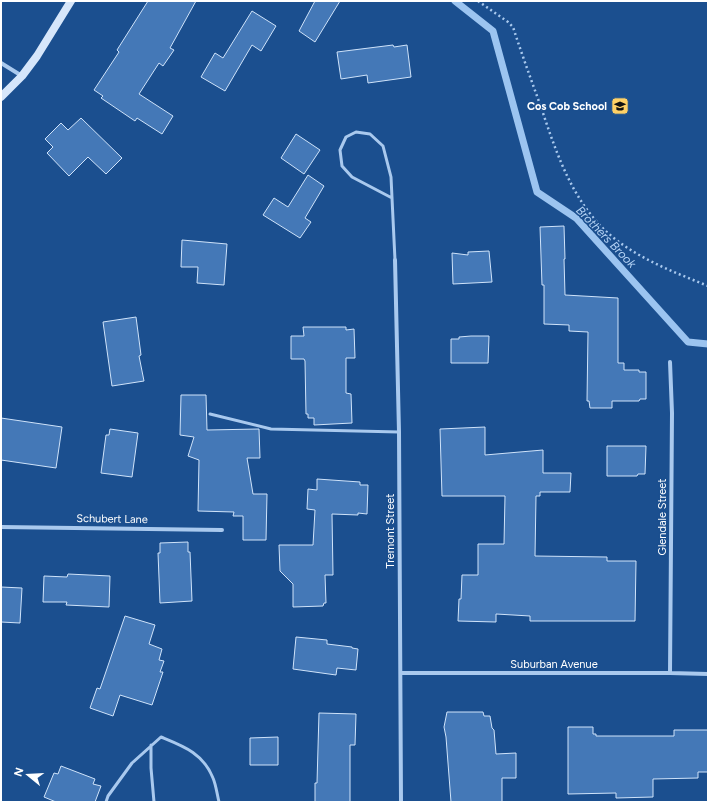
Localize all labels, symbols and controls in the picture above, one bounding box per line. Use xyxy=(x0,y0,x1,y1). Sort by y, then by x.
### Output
school or university icon: Cos Cob School xyxy=(610,96,630,116)
place label: Cos Cob School xyxy=(527,100,607,113)
water label: Brothers Brook xyxy=(573,203,640,272)
street label: Glendale Street xyxy=(656,479,669,555)
street label: Tremont Street xyxy=(384,494,397,568)
street label: Schubert Lane xyxy=(76,512,148,526)
street label: Suburban Avenue xyxy=(510,658,598,671)
north arrow xyxy=(8,755,48,795)
text: N xyxy=(11,766,26,778)

